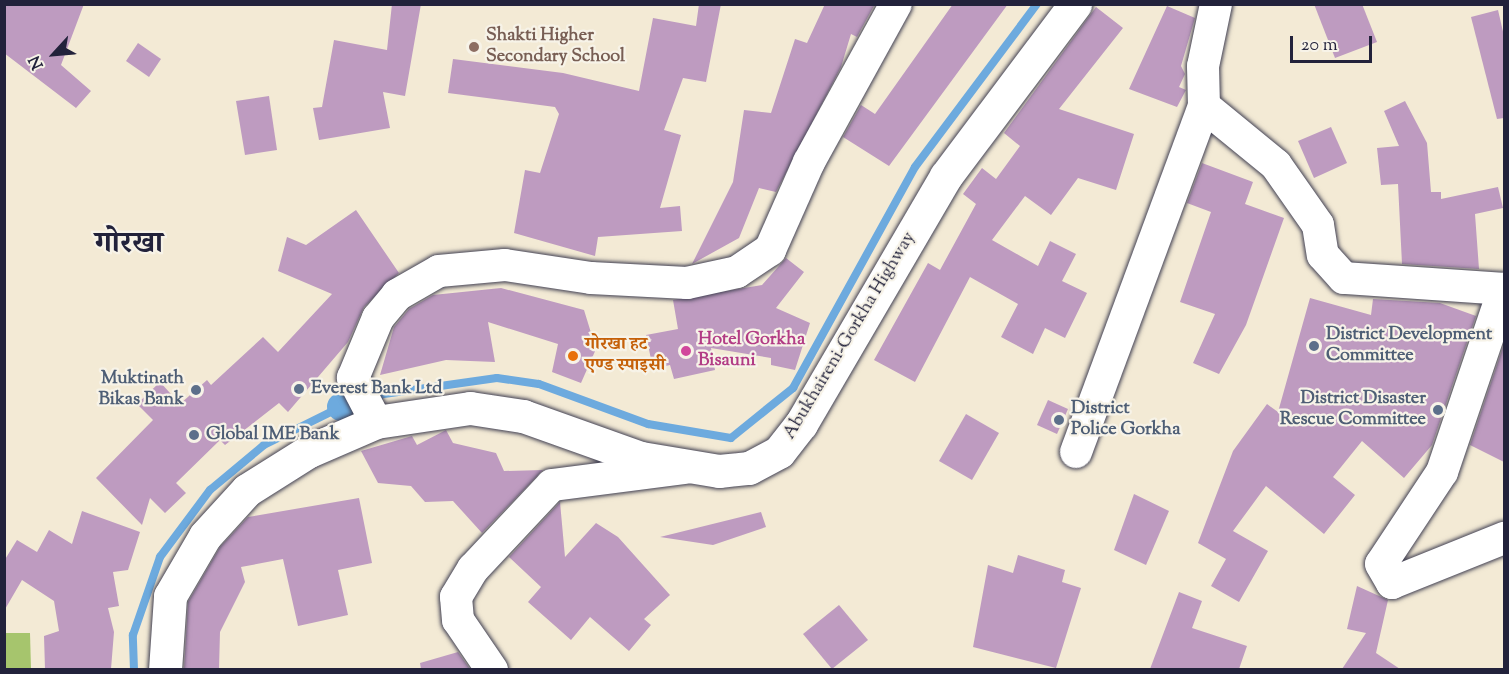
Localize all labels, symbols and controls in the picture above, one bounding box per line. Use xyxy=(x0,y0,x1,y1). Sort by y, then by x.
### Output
north arrow xyxy=(24,24,84,84)
scale bar xyxy=(1293,24,1376,62)
place label: Shakti Higher Secondary School xyxy=(486,26,625,68)
text: 20 m xyxy=(1301,33,1338,59)
marker: Shakti Higher Secondary School xyxy=(467,40,481,54)
text: N xyxy=(24,51,51,73)
district label: गोरखा xyxy=(95,227,163,263)
street label: Abukhaireni-Gorkha Highway xyxy=(779,228,921,444)
place label: District Development Committee xyxy=(1326,325,1492,368)
place label: Hotel Gorkha Bisauni xyxy=(698,330,805,372)
place label: गोरखा हट एण्ड स्पाइसी xyxy=(585,335,665,378)
marker: District Development Committee xyxy=(1307,339,1321,353)
marker: Hotel Gorkha Bisauni xyxy=(679,344,693,358)
marker: गोरखा हट एण्ड स्पाइसी xyxy=(566,349,580,363)
place label: Muktinath Bikas Bank xyxy=(98,369,184,412)
place label: Everest Bank Ltd xyxy=(311,378,442,400)
marker: Everest Bank Ltd xyxy=(292,382,306,396)
marker: Muktinath Bikas Bank xyxy=(189,383,203,397)
place label: District Disaster Rescue Committee xyxy=(1280,389,1426,432)
place label: District Police Gorkha xyxy=(1071,399,1180,442)
marker: District Disaster Rescue Committee xyxy=(1431,403,1445,417)
marker: District Police Gorkha xyxy=(1052,413,1066,427)
place label: Global IME Bank xyxy=(206,424,339,446)
marker: Global IME Bank xyxy=(187,428,201,442)

